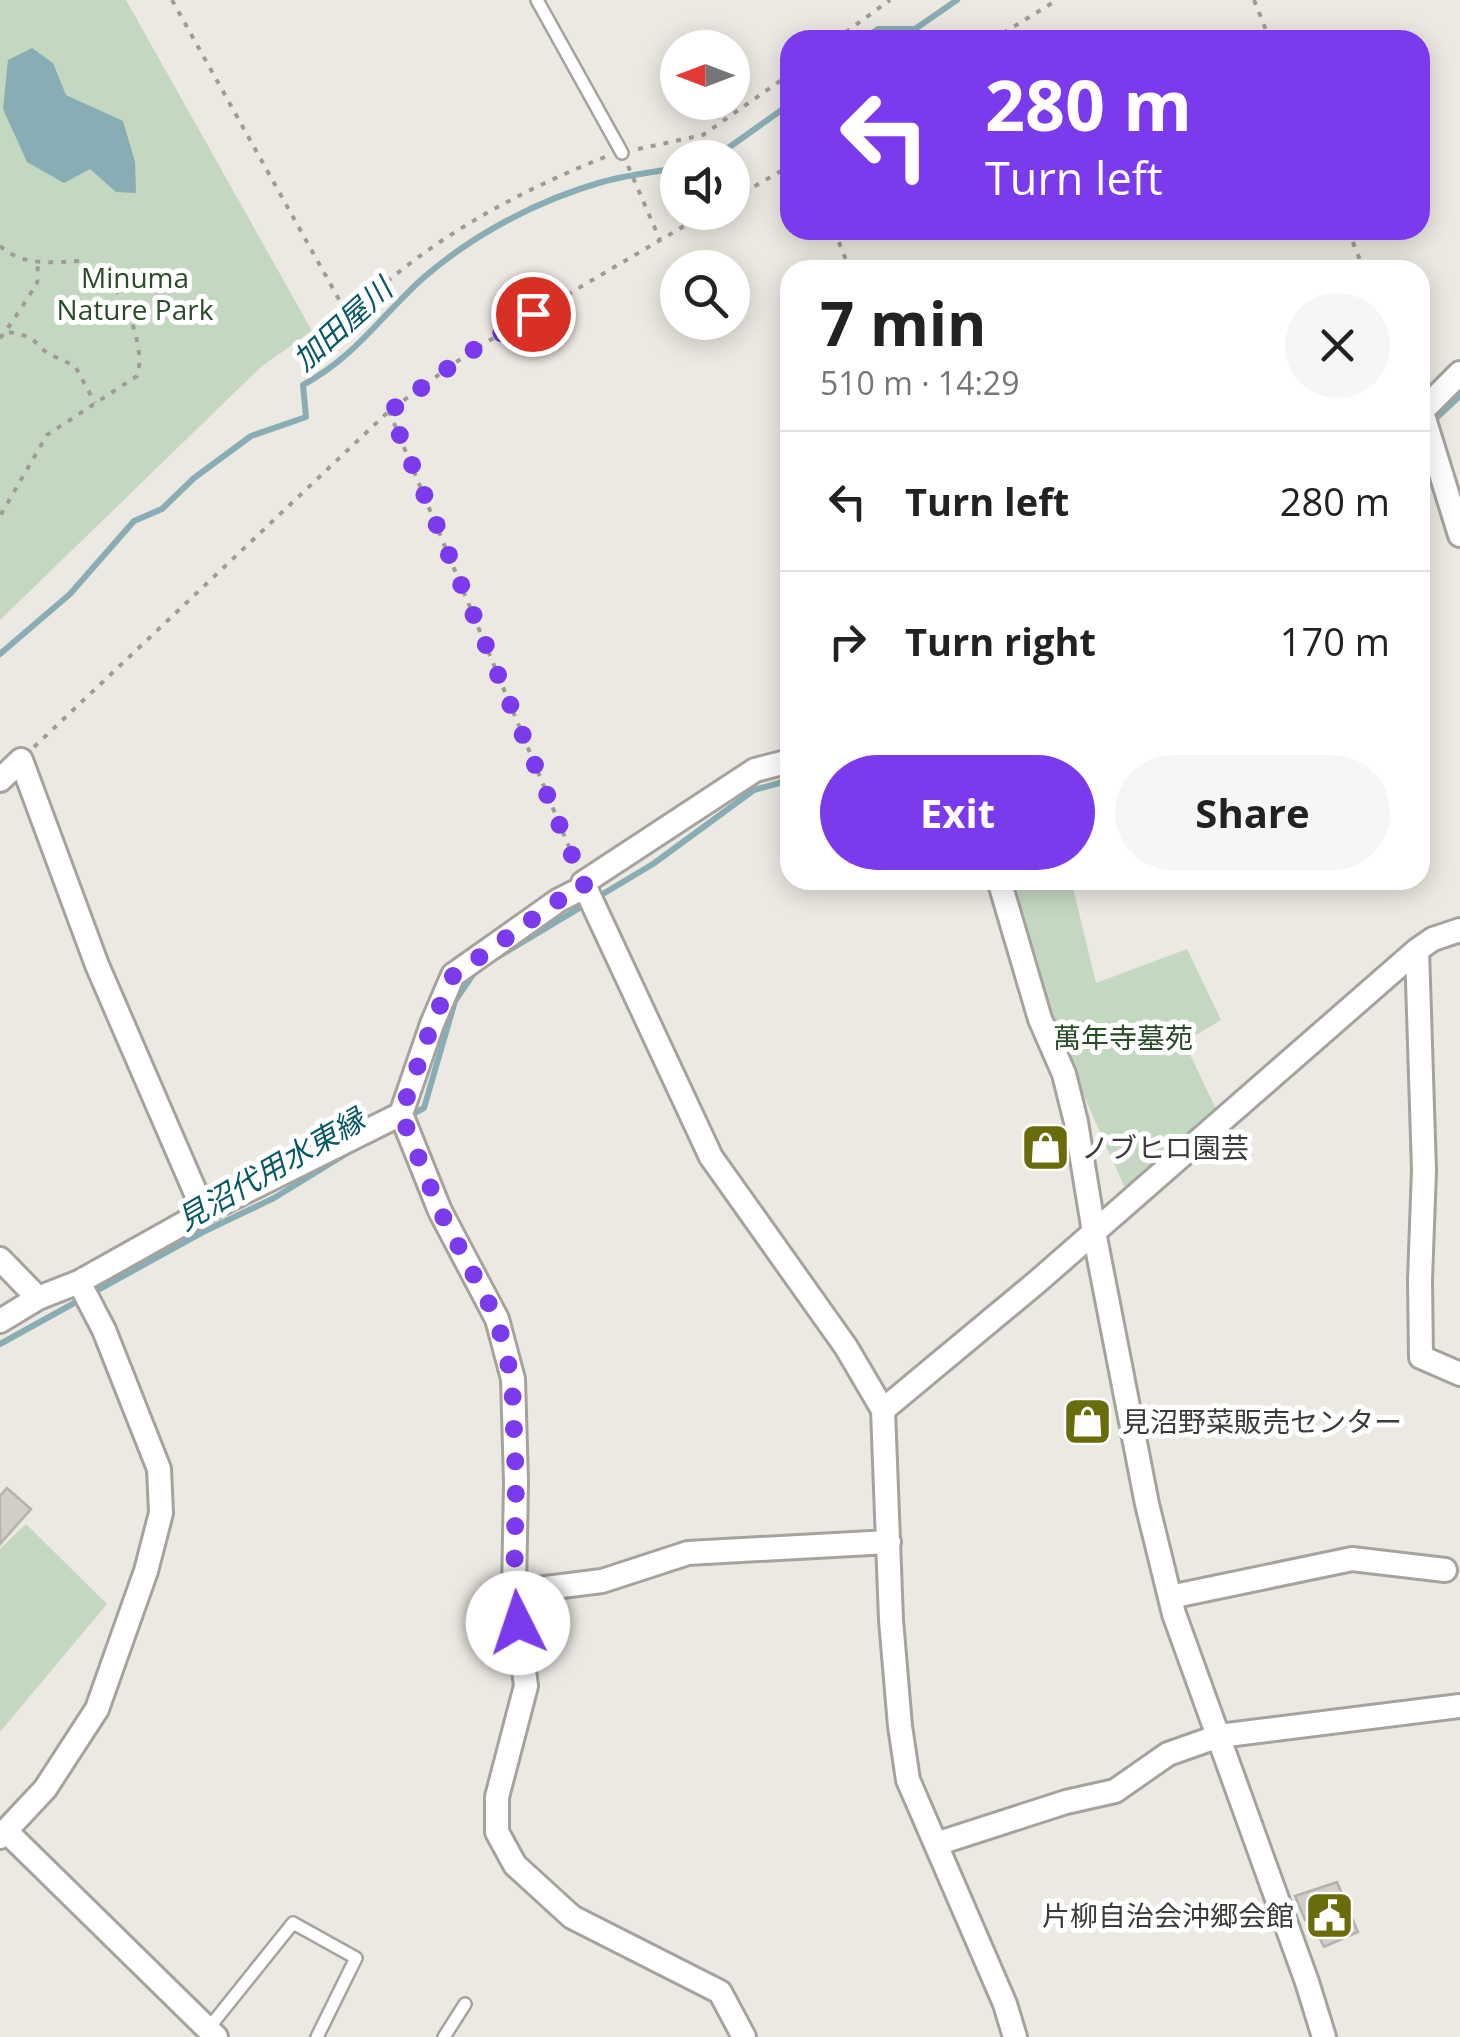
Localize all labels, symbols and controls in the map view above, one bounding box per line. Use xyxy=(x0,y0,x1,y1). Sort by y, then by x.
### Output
north arrow xyxy=(660,30,750,120)
map controls xyxy=(660,30,750,340)
text: 280 m xyxy=(985,56,1192,152)
icon: left xyxy=(820,70,950,200)
button: sound xyxy=(660,140,750,230)
text: Turn left xyxy=(985,147,1163,208)
button: search xyxy=(660,250,750,340)
park label: Minuma Nature Park xyxy=(57,258,214,328)
water label: 加田屋川 xyxy=(284,266,403,379)
pin xyxy=(491,272,576,357)
text: 7 min xyxy=(820,282,987,364)
icon: arrive xyxy=(506,287,561,342)
button: close xyxy=(1285,293,1390,398)
text: 510 m · 14:29 xyxy=(820,361,1019,404)
icon: left xyxy=(820,474,875,529)
text: Turn left xyxy=(905,475,1069,527)
text: 280 m xyxy=(1280,475,1390,527)
icon: right xyxy=(820,614,875,669)
text: Turn right xyxy=(905,615,1096,667)
text: 170 m xyxy=(1280,615,1390,667)
button: Exit xyxy=(820,755,1095,870)
button: Share xyxy=(1115,755,1390,870)
park label: 萬年寺墓苑 xyxy=(1053,1018,1193,1056)
water label: 見沼代用水東縁 xyxy=(169,1097,374,1239)
shop icon: ノブヒロ園芸 xyxy=(1020,1122,1072,1174)
place label: ノブヒロ園芸 xyxy=(1081,1128,1249,1166)
shop icon: 見沼野菜販売センター xyxy=(1061,1396,1113,1448)
place label: 見沼野菜販売センター xyxy=(1122,1402,1402,1440)
position arrow xyxy=(466,1571,570,1675)
public building icon: 片柳自治会沖郷会館 xyxy=(1303,1890,1355,1942)
place label: 片柳自治会沖郷会館 xyxy=(1042,1896,1294,1934)

